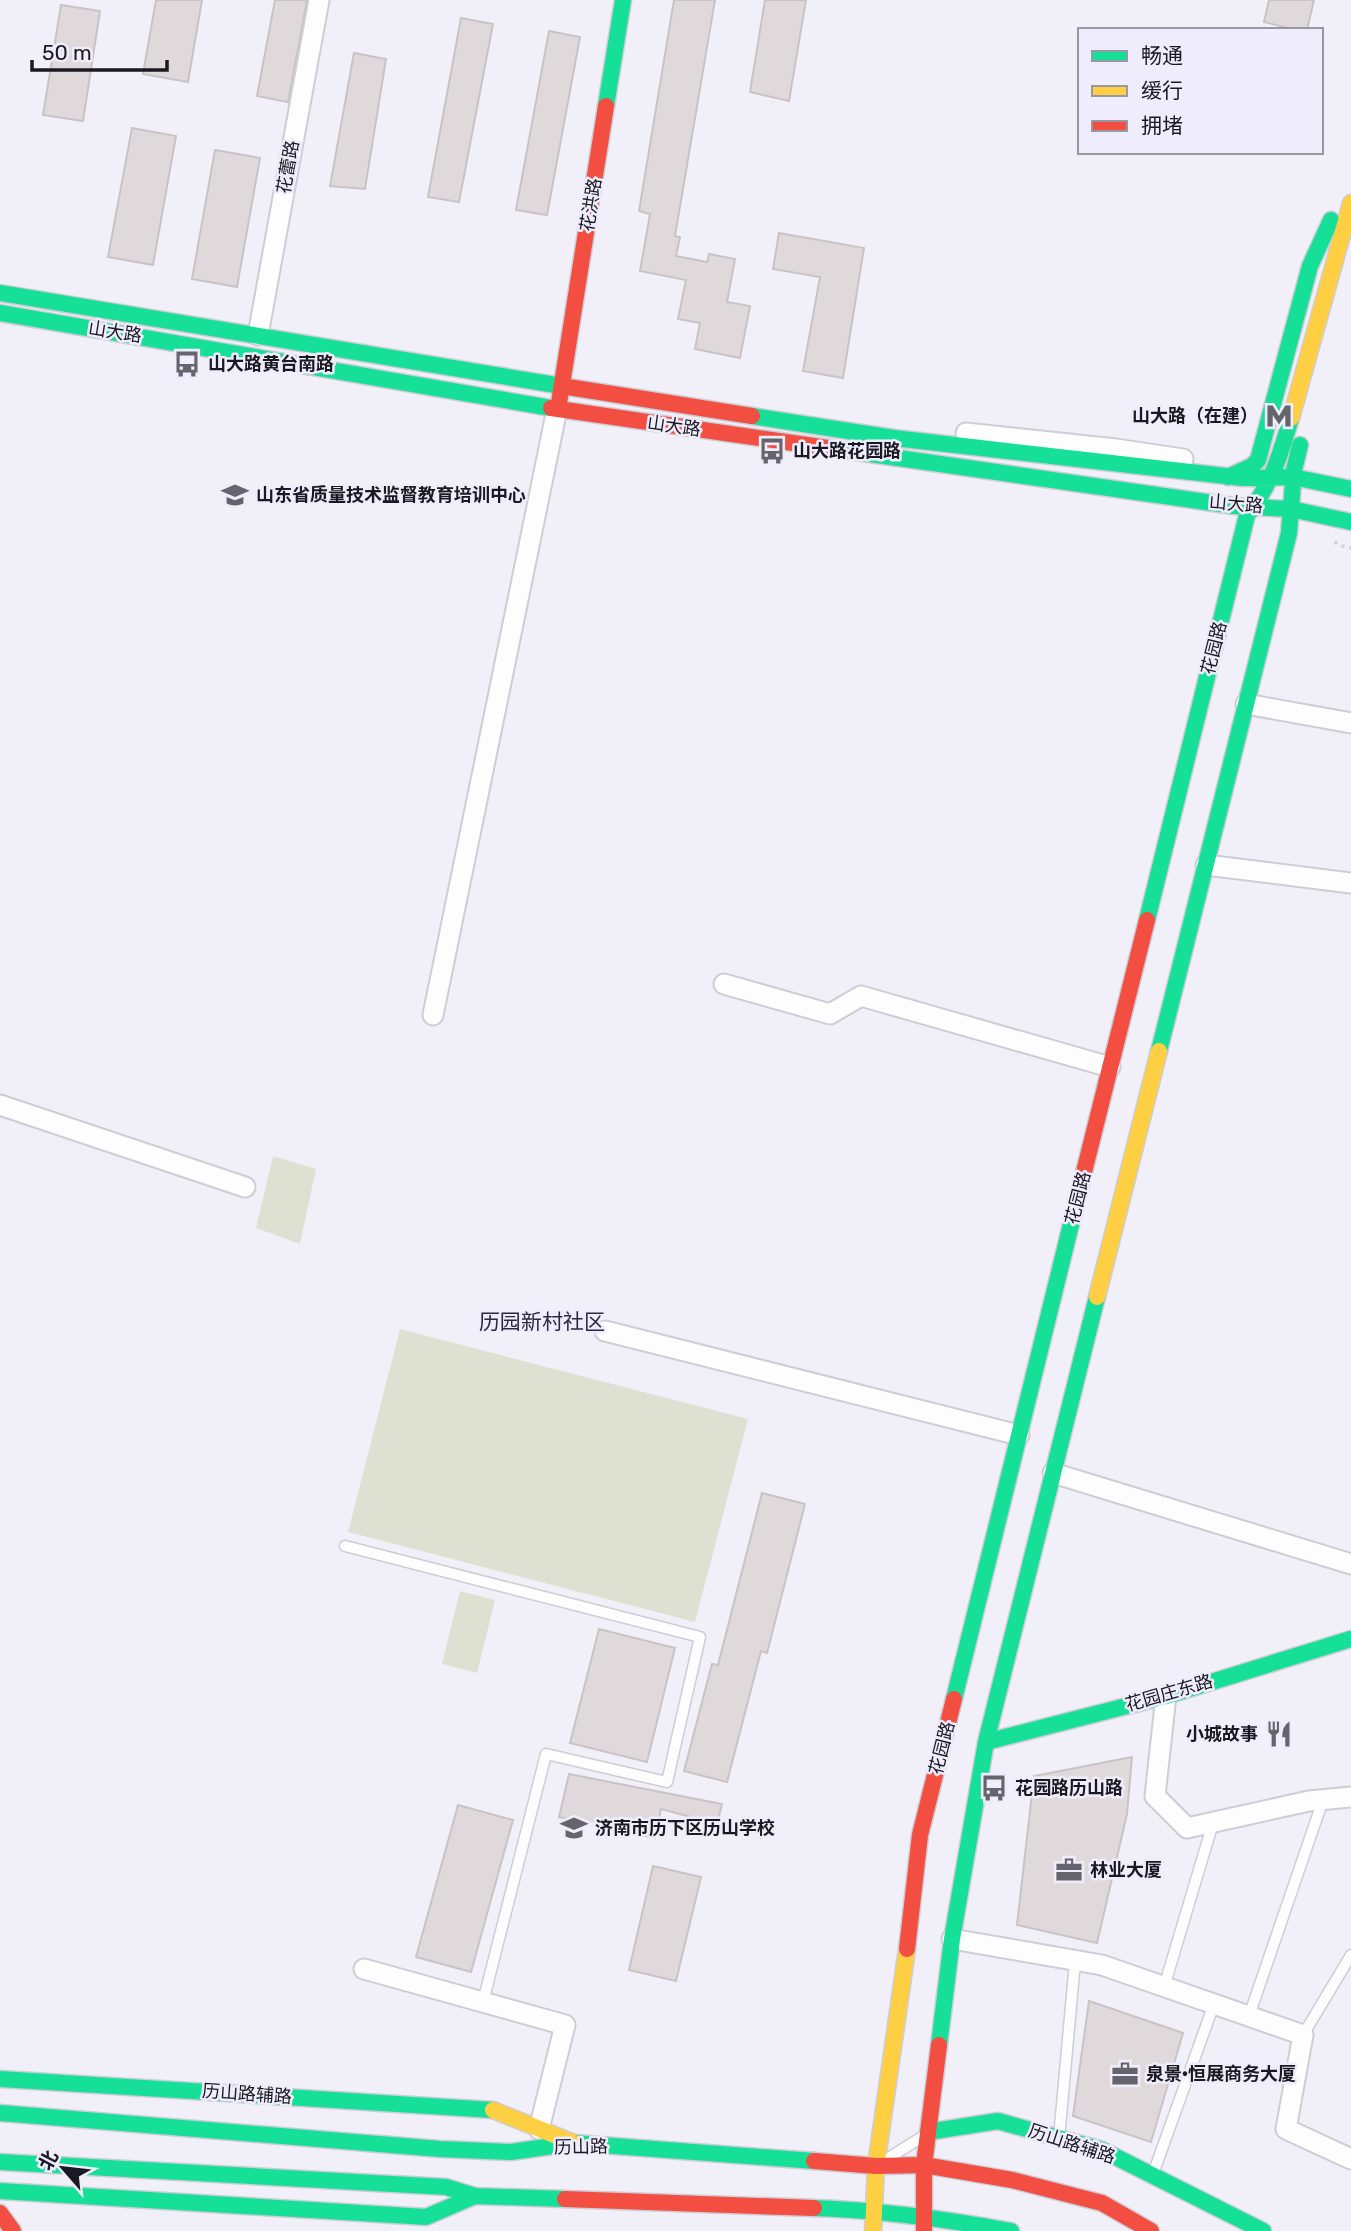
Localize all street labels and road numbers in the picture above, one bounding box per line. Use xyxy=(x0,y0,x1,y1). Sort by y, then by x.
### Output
street label: 花蕾路 xyxy=(272,139,304,195)
street label: 花洪路 xyxy=(576,177,606,233)
street label: 山大路 xyxy=(87,317,143,347)
street label: 山大路 xyxy=(646,411,702,441)
street label: 山大路 xyxy=(1208,491,1264,517)
street label: 花园路 xyxy=(1197,619,1231,677)
street label: 花园路 xyxy=(1061,1169,1095,1227)
street label: 花园庄东路 xyxy=(1123,1670,1215,1716)
street label: 花园路 xyxy=(925,1719,959,1777)
street label: 历山路辅路 xyxy=(201,2080,293,2108)
street label: 历山路辅路 xyxy=(1026,2120,1118,2168)
street label: 历山路 xyxy=(554,2136,608,2158)

